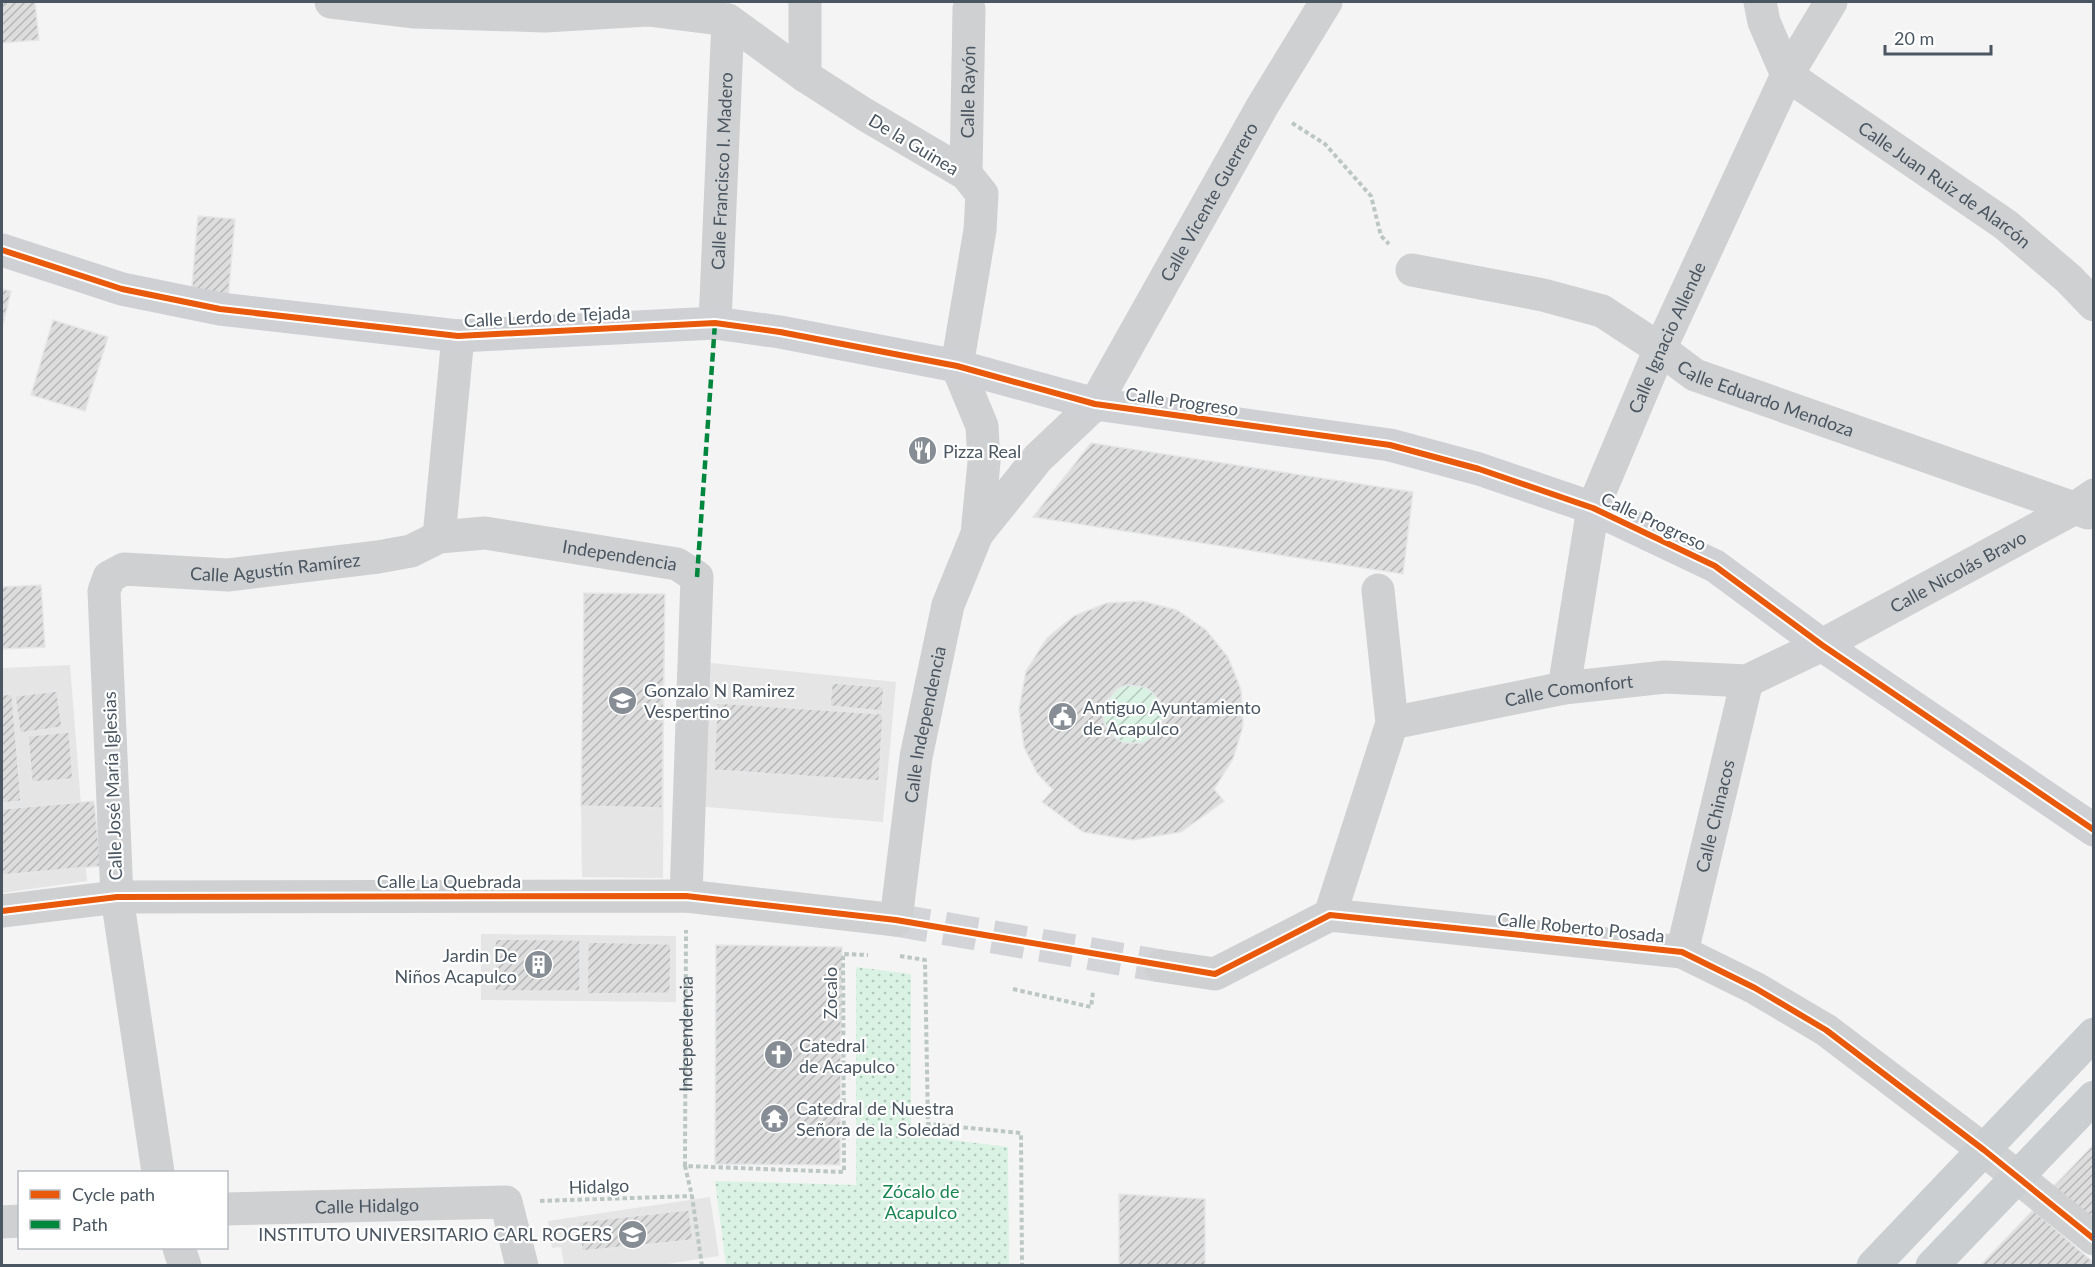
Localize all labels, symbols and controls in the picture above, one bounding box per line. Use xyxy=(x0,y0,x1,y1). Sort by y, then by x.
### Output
scale bar xyxy=(1885,18,1992,56)
text: 20 m xyxy=(1894,27,1934,49)
street label: Calle Rayón xyxy=(956,45,979,139)
street label: Calle Francisco I. Madero xyxy=(706,72,737,270)
street label: De la Guinea xyxy=(865,108,963,180)
street label: Calle Juan Ruiz de Alarcón xyxy=(1854,116,2036,253)
street label: Calle Vicente Guerrero xyxy=(1155,118,1262,285)
street label: Calle Ignacio Allende xyxy=(1623,258,1710,417)
street label: Calle Lerdo de Tejada xyxy=(463,301,631,331)
street label: Calle Eduardo Mendoza xyxy=(1673,355,1857,441)
street label: Calle Progreso xyxy=(1124,382,1240,420)
restaurant icon: Pizza Real xyxy=(906,435,938,467)
place label: Pizza Real xyxy=(943,440,1021,462)
street label: Calle Progreso xyxy=(1598,487,1710,555)
street label: Calle Nicolás Bravo xyxy=(1886,526,2030,617)
street label: Independencia xyxy=(561,535,679,575)
street label: Calle Agustín Ramírez xyxy=(189,548,362,586)
street label: Calle Independencia xyxy=(899,644,950,804)
street label: Calle Comonfort xyxy=(1503,669,1635,711)
place label: Gonzalo N Ramirez Vespertino xyxy=(644,679,795,722)
school or university icon: Gonzalo N Ramirez Vespertino xyxy=(607,684,639,716)
street label: Calle José María Iglesias xyxy=(98,691,126,881)
place label: Antiguo Ayuntamiento de Acapulco xyxy=(1083,696,1261,739)
public building icon: Antiguo Ayuntamiento de Acapulco xyxy=(1046,701,1078,733)
street label: Calle Chinacos xyxy=(1690,757,1739,875)
street label: Calle La Quebrada xyxy=(377,870,521,892)
street label: Calle Roberto Posada xyxy=(1496,907,1666,947)
place label: Jardin De Niños Acapulco xyxy=(395,944,517,987)
building icon: Jardin De Niños Acapulco xyxy=(522,949,554,981)
street label: Zocalo xyxy=(819,967,841,1019)
street label: Independencia xyxy=(674,976,697,1092)
place label: Catedral de Acapulco xyxy=(799,1034,895,1077)
church icon: Catedral de Acapulco xyxy=(762,1039,794,1071)
place label: Catedral de Nuestra Señora de la Soledad xyxy=(796,1097,960,1140)
temple icon: Catedral de Nuestra Señora de la Soledad xyxy=(759,1102,791,1134)
legend xyxy=(18,1171,228,1249)
street label: Hidalgo xyxy=(568,1174,630,1198)
park label: Zócalo de Acapulco xyxy=(883,1180,959,1223)
text: Cycle path xyxy=(72,1183,155,1205)
street label: Calle Hidalgo xyxy=(315,1193,419,1218)
text: Path xyxy=(72,1213,108,1235)
school or university icon: INSTITUTO UNIVERSITARIO CARL ROGERS xyxy=(617,1218,649,1250)
place label: INSTITUTO UNIVERSITARIO CARL ROGERS xyxy=(258,1223,612,1245)

